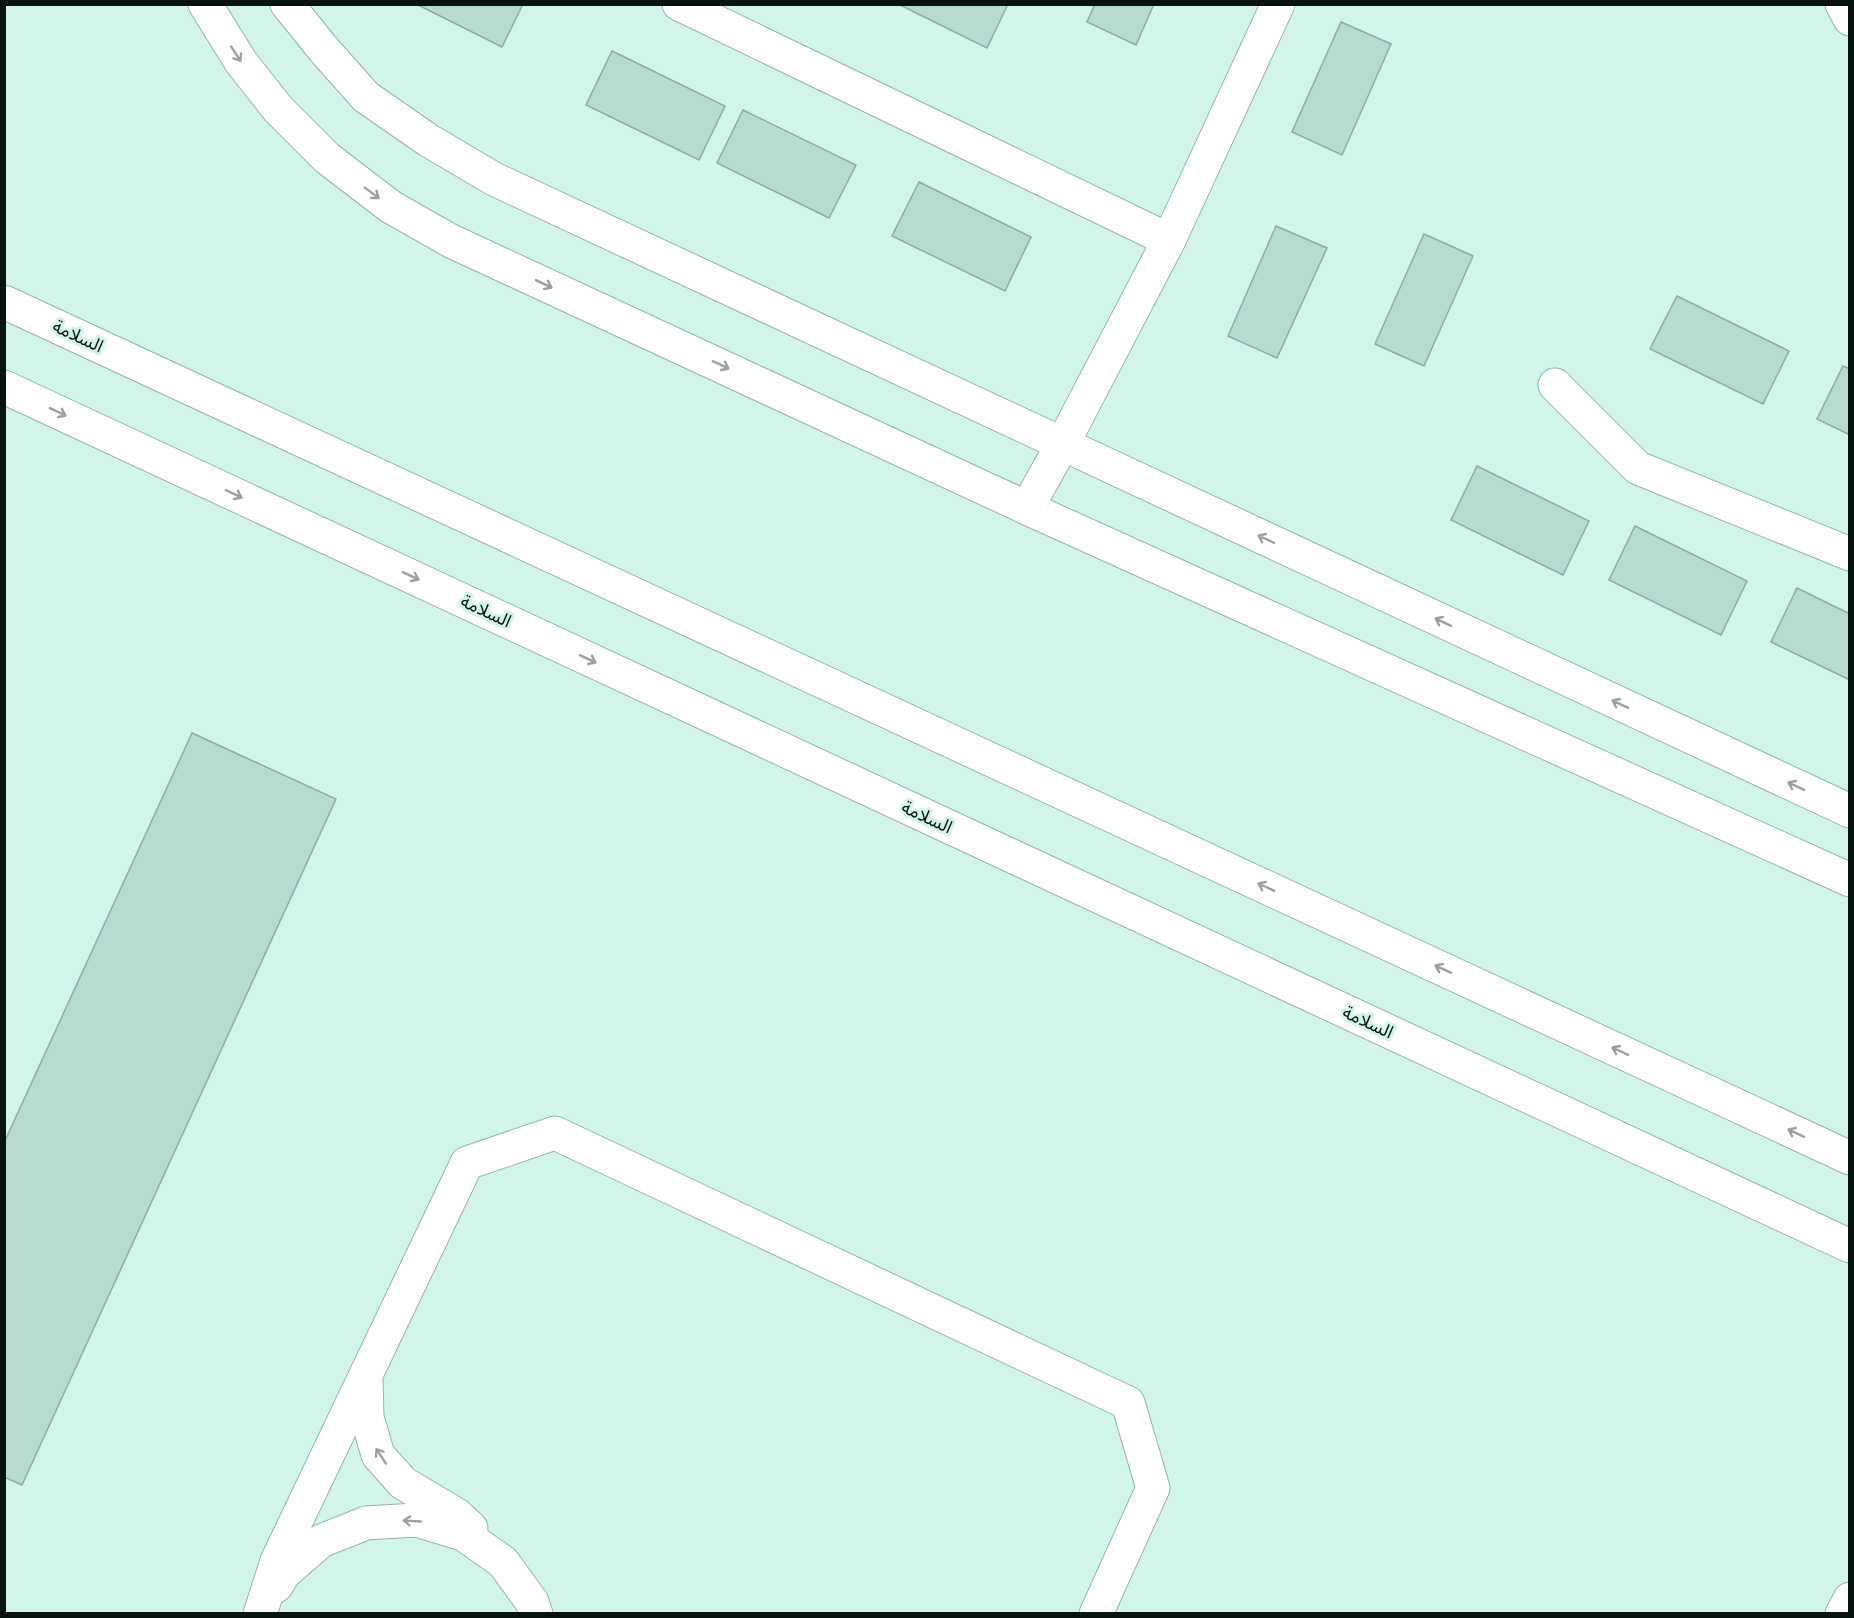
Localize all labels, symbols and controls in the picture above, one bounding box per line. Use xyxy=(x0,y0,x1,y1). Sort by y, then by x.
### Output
one-way arrow xyxy=(231,45,243,62)
one-way arrow xyxy=(363,186,379,199)
one-way arrow xyxy=(534,278,552,290)
street label: السلامة xyxy=(50,314,107,356)
one-way arrow xyxy=(711,360,729,372)
one-way arrow xyxy=(48,406,66,418)
one-way arrow xyxy=(225,489,243,500)
one-way arrow xyxy=(1257,533,1275,544)
one-way arrow xyxy=(402,571,420,583)
street label: السلامة xyxy=(458,589,515,631)
one-way arrow xyxy=(1434,615,1452,627)
one-way arrow xyxy=(578,653,596,665)
one-way arrow xyxy=(1611,697,1629,709)
one-way arrow xyxy=(1788,780,1806,792)
street label: السلامة xyxy=(899,795,956,837)
one-way arrow xyxy=(1257,881,1275,893)
one-way arrow xyxy=(1434,963,1452,975)
street label: السلامة xyxy=(1340,1000,1397,1042)
one-way arrow xyxy=(1611,1045,1629,1057)
one-way arrow xyxy=(1788,1127,1806,1139)
one-way arrow xyxy=(375,1448,388,1465)
one-way arrow xyxy=(403,1516,422,1527)

